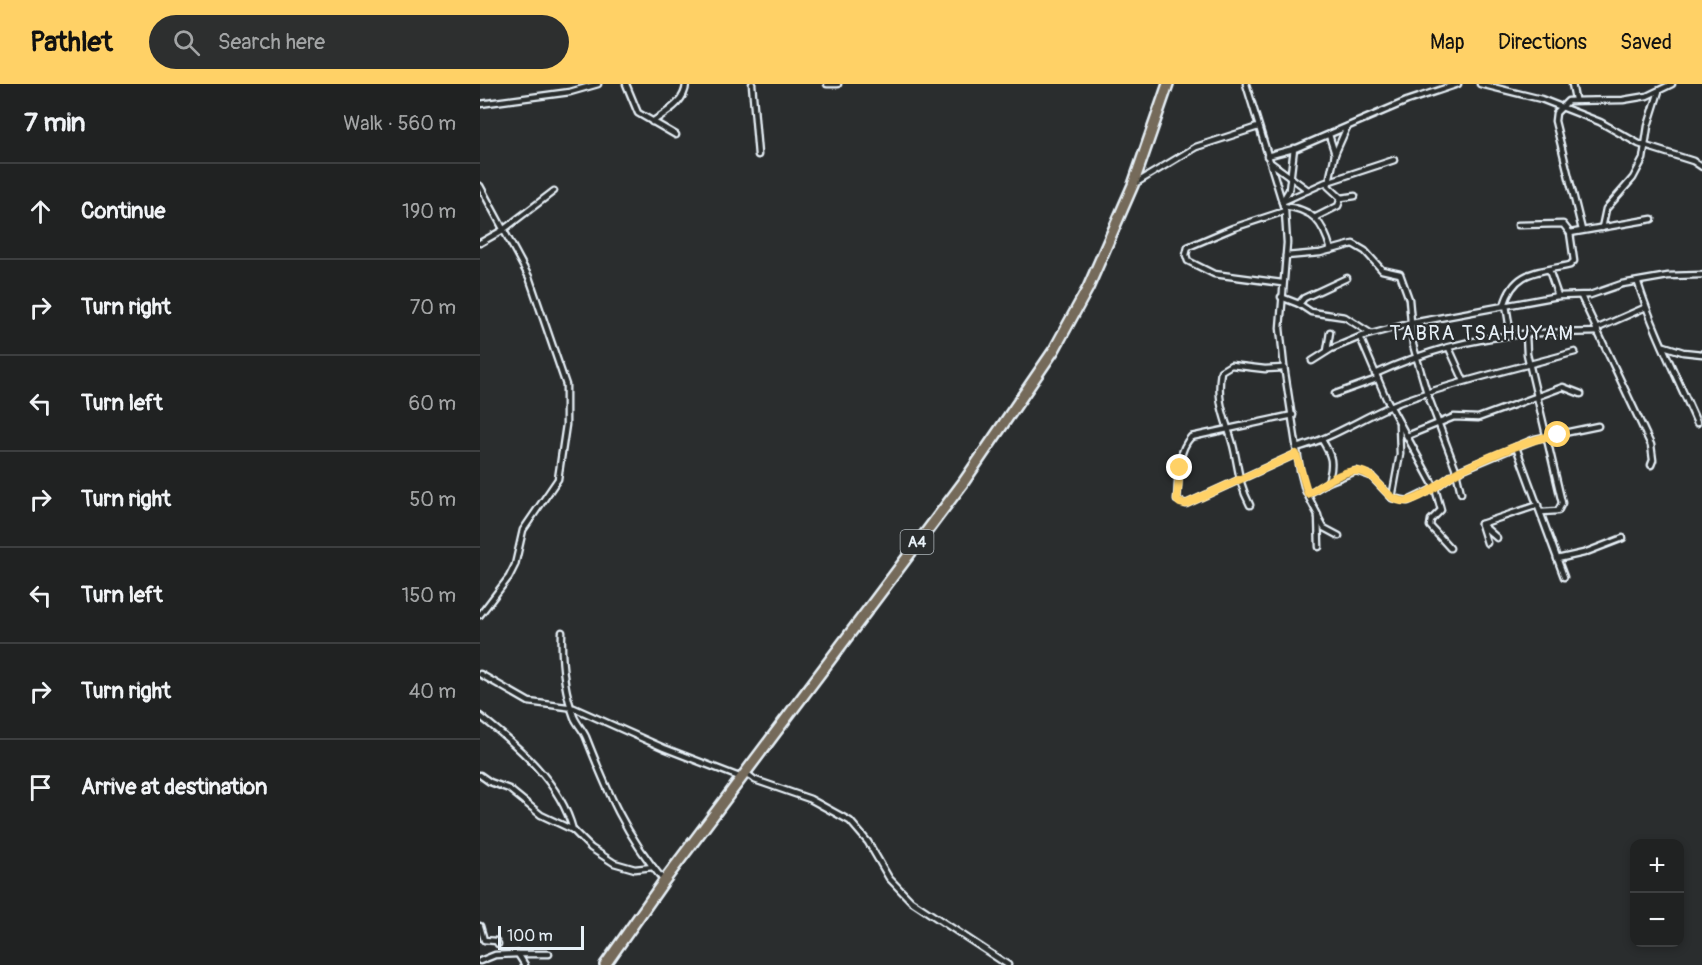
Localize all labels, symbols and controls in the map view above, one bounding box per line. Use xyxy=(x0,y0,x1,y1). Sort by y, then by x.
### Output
search box xyxy=(149,15,569,69)
text: Pathlet xyxy=(30,25,113,60)
icon: search xyxy=(170,26,203,59)
text: Search here xyxy=(218,28,325,56)
text: Map xyxy=(1430,29,1465,56)
text: Directions xyxy=(1498,29,1587,56)
text: Saved xyxy=(1620,29,1672,56)
text: 7 min xyxy=(24,107,86,139)
text: Walk · 560 m xyxy=(343,111,456,136)
icon: ahead xyxy=(24,195,57,228)
text: Continue xyxy=(81,197,165,225)
text: 190 m xyxy=(402,199,456,224)
icon: right xyxy=(24,291,57,324)
text: Turn right xyxy=(81,293,171,321)
text: 70 m xyxy=(410,295,456,320)
district label: TABRA TSAHUYAM xyxy=(1390,321,1574,346)
icon: left xyxy=(24,387,57,420)
text: Turn left xyxy=(81,389,163,417)
text: 60 m xyxy=(409,391,456,416)
route start xyxy=(1544,421,1570,447)
route end xyxy=(1166,454,1192,480)
icon: right xyxy=(24,483,57,516)
text: Turn right xyxy=(81,485,171,513)
text: 50 m xyxy=(409,487,456,512)
road number: A4 xyxy=(900,530,934,554)
icon: left xyxy=(24,579,57,612)
text: Turn left xyxy=(81,581,163,609)
text: 150 m xyxy=(402,583,456,608)
icon: right xyxy=(24,675,57,708)
text: Turn right xyxy=(81,677,171,705)
text: 40 m xyxy=(409,679,456,704)
icon: arrive xyxy=(24,771,57,804)
text: Arrive at destination xyxy=(81,773,267,801)
map controls xyxy=(1630,839,1684,947)
button: + xyxy=(1630,839,1684,893)
button: − xyxy=(1630,893,1684,947)
scale bar xyxy=(498,923,584,950)
text: 100 m xyxy=(507,926,553,946)

